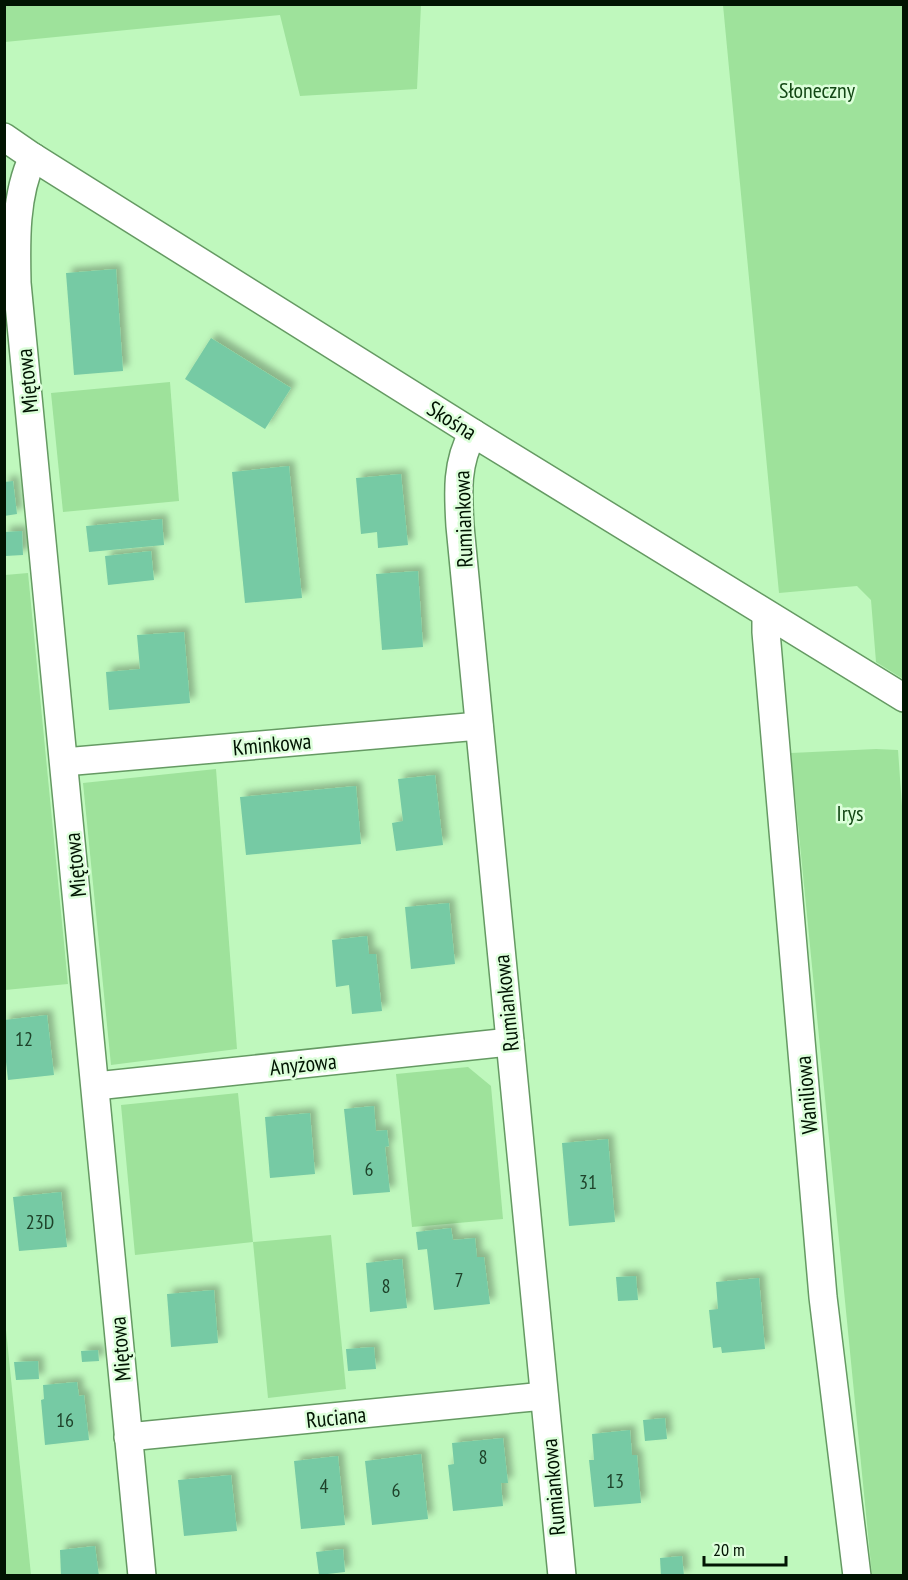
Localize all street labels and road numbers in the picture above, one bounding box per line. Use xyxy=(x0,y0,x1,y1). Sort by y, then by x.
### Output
street label: Miętowa xyxy=(10,347,44,415)
street label: Skośna xyxy=(422,394,482,446)
street label: Rumiankowa xyxy=(447,470,479,568)
street label: Kminkowa xyxy=(232,727,312,761)
street label: Miętowa xyxy=(58,831,92,899)
street label: Rumiankowa xyxy=(487,953,525,1053)
street label: Anyżowa xyxy=(268,1047,338,1081)
street label: Waniliowa xyxy=(789,1055,823,1135)
street label: Miętowa xyxy=(103,1316,137,1382)
street label: Ruciana xyxy=(305,1400,367,1434)
street label: Rumiankowa xyxy=(535,1437,571,1537)

